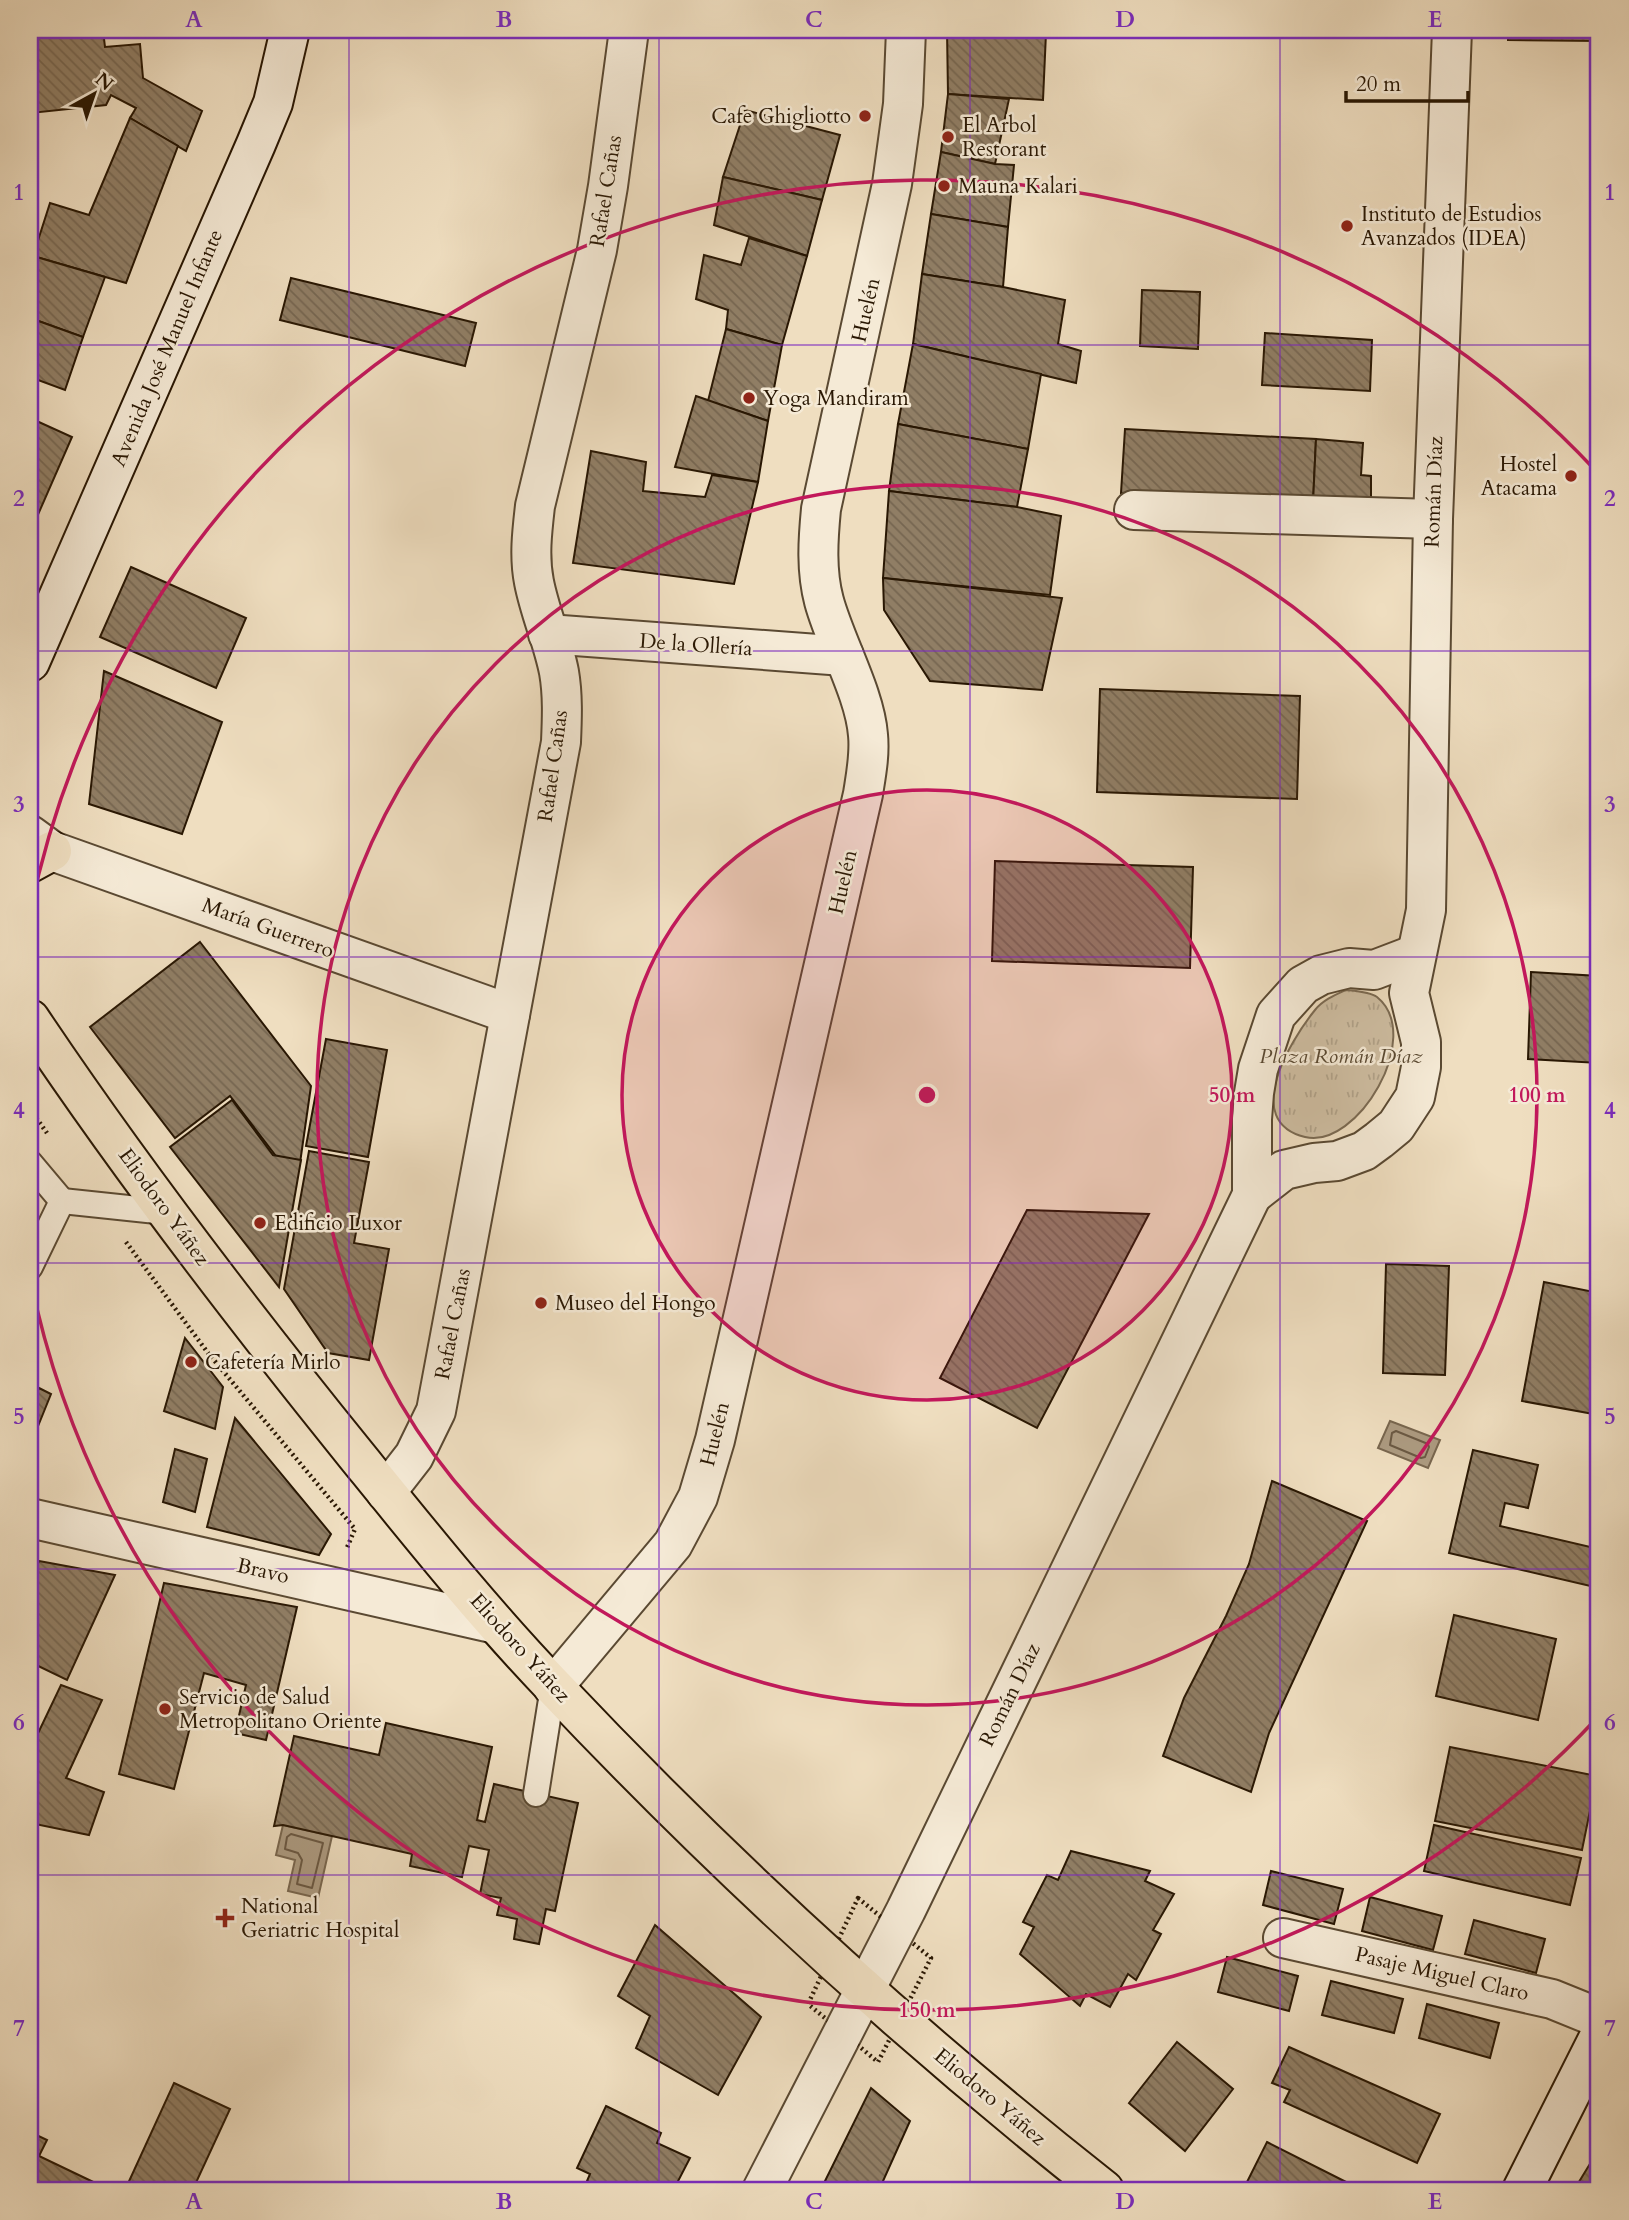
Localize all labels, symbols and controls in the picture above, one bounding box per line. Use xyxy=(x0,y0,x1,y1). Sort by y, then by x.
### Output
text: A xyxy=(185,4,203,35)
text: B xyxy=(496,4,512,35)
text: C xyxy=(805,4,823,35)
text: D xyxy=(1115,4,1135,35)
text: E xyxy=(1428,4,1442,35)
north arrow xyxy=(60,60,130,130)
scale bar xyxy=(1346,60,1468,104)
text: N xyxy=(90,66,119,97)
text: 20 m xyxy=(1356,70,1401,99)
place label: Cafe Ghigliotto xyxy=(711,102,851,131)
marker: Cafe Ghigliotto xyxy=(857,108,873,124)
place label: El Arbol Restorant xyxy=(962,111,1047,164)
marker: El Arbol Restorant xyxy=(940,129,956,145)
street label: Rafael Cañas xyxy=(583,133,629,249)
place label: Mauna Kalari xyxy=(958,172,1078,201)
text: 1 xyxy=(13,177,25,208)
text: 1 xyxy=(1604,177,1616,208)
marker: Mauna Kalari xyxy=(936,178,952,194)
place label: Instituto de Estudios Avanzados (IDEA) xyxy=(1361,200,1541,253)
marker: Instituto de Estudios Avanzados (IDEA) xyxy=(1339,218,1355,234)
street label: Avenida José Manuel Infante xyxy=(104,225,230,471)
street label: Huelén xyxy=(845,275,888,345)
place label: Yoga Mandiram xyxy=(763,384,909,413)
marker: Yoga Mandiram xyxy=(741,390,757,406)
street label: Román Díaz xyxy=(1418,435,1450,548)
place label: Hostel Atacama xyxy=(1481,450,1557,503)
marker: Hostel Atacama xyxy=(1563,468,1579,484)
text: 2 xyxy=(13,483,25,514)
text: 2 xyxy=(1604,483,1616,514)
street label: De la Ollería xyxy=(638,627,754,663)
street label: Rafael Cañas xyxy=(531,708,575,824)
text: 3 xyxy=(13,789,25,820)
text: 3 xyxy=(1604,789,1616,820)
street label: Huelén xyxy=(822,847,865,917)
street label: María Guerrero xyxy=(198,891,338,965)
park label: Plaza Román Díaz xyxy=(1259,1042,1423,1071)
text: 50 m xyxy=(1209,1081,1256,1110)
text: 100 m xyxy=(1508,1081,1566,1110)
centre of rings xyxy=(915,1083,939,1107)
text: 4 xyxy=(13,1095,25,1126)
text: 4 xyxy=(1604,1095,1616,1126)
street label: Eliodoro Yáñez xyxy=(112,1143,217,1272)
place label: Edificio Luxor xyxy=(274,1209,402,1238)
marker: Edificio Luxor xyxy=(252,1215,268,1231)
street label: Rafael Cañas xyxy=(428,1266,478,1382)
place label: Museo del Hongo xyxy=(555,1289,716,1318)
marker: Museo del Hongo xyxy=(533,1295,549,1311)
place label: Cafetería Mirlo xyxy=(205,1348,341,1377)
marker: Cafetería Mirlo xyxy=(183,1354,199,1370)
street label: Huelén xyxy=(693,1399,737,1469)
text: 5 xyxy=(13,1401,25,1432)
text: 5 xyxy=(1604,1401,1616,1432)
street label: Bravo xyxy=(234,1551,292,1591)
street label: Eliodoro Yáñez xyxy=(463,1587,577,1710)
street label: Román Díaz xyxy=(972,1638,1048,1752)
place label: Servicio de Salud Metropolitano Oriente xyxy=(179,1683,382,1736)
marker: Servicio de Salud Metropolitano Oriente xyxy=(157,1701,173,1717)
text: 6 xyxy=(13,1707,25,1738)
text: 6 xyxy=(1604,1707,1616,1738)
place label: National Geriatric Hospital xyxy=(241,1892,399,1945)
marker: National Geriatric Hospital xyxy=(215,1908,235,1928)
street label: Pasaje Miguel Claro xyxy=(1352,1940,1532,2008)
text: 150 m xyxy=(898,1996,956,2025)
text: 7 xyxy=(13,2013,25,2044)
text: 7 xyxy=(1604,2013,1616,2044)
street label: Eliodoro Yáñez xyxy=(928,2041,1053,2153)
text: A xyxy=(185,2186,203,2217)
text: B xyxy=(496,2186,512,2217)
text: C xyxy=(805,2186,823,2217)
text: D xyxy=(1115,2186,1135,2217)
text: E xyxy=(1428,2186,1442,2217)

